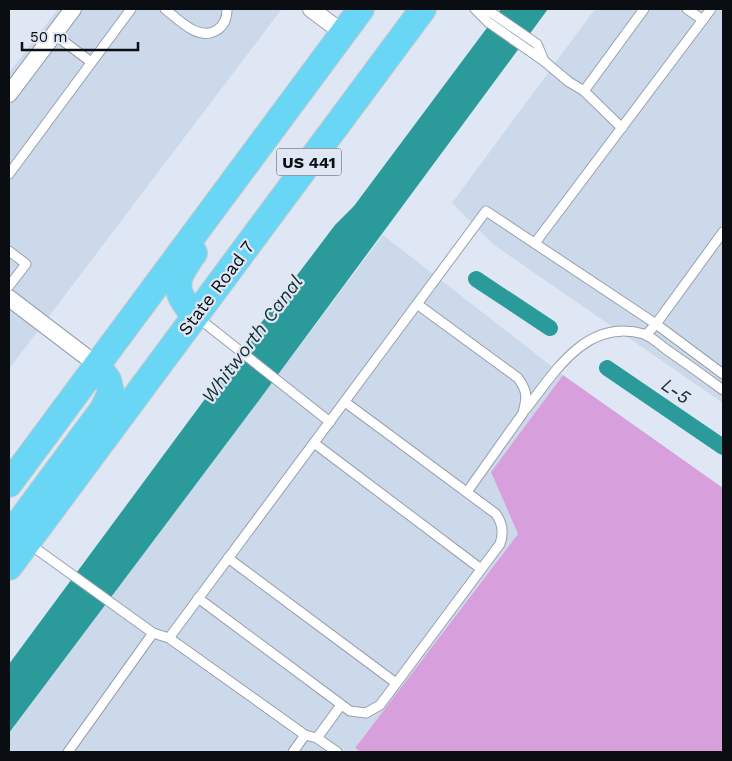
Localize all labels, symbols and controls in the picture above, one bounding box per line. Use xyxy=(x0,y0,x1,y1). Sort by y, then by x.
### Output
scale bar xyxy=(22,20,139,52)
text: 50 m xyxy=(30,28,67,46)
road number: US 441 xyxy=(276,148,342,176)
street label: State Road 7 xyxy=(174,237,258,339)
water label: Whitworth Canal xyxy=(197,271,308,407)
water label: L-5 xyxy=(657,373,695,409)

